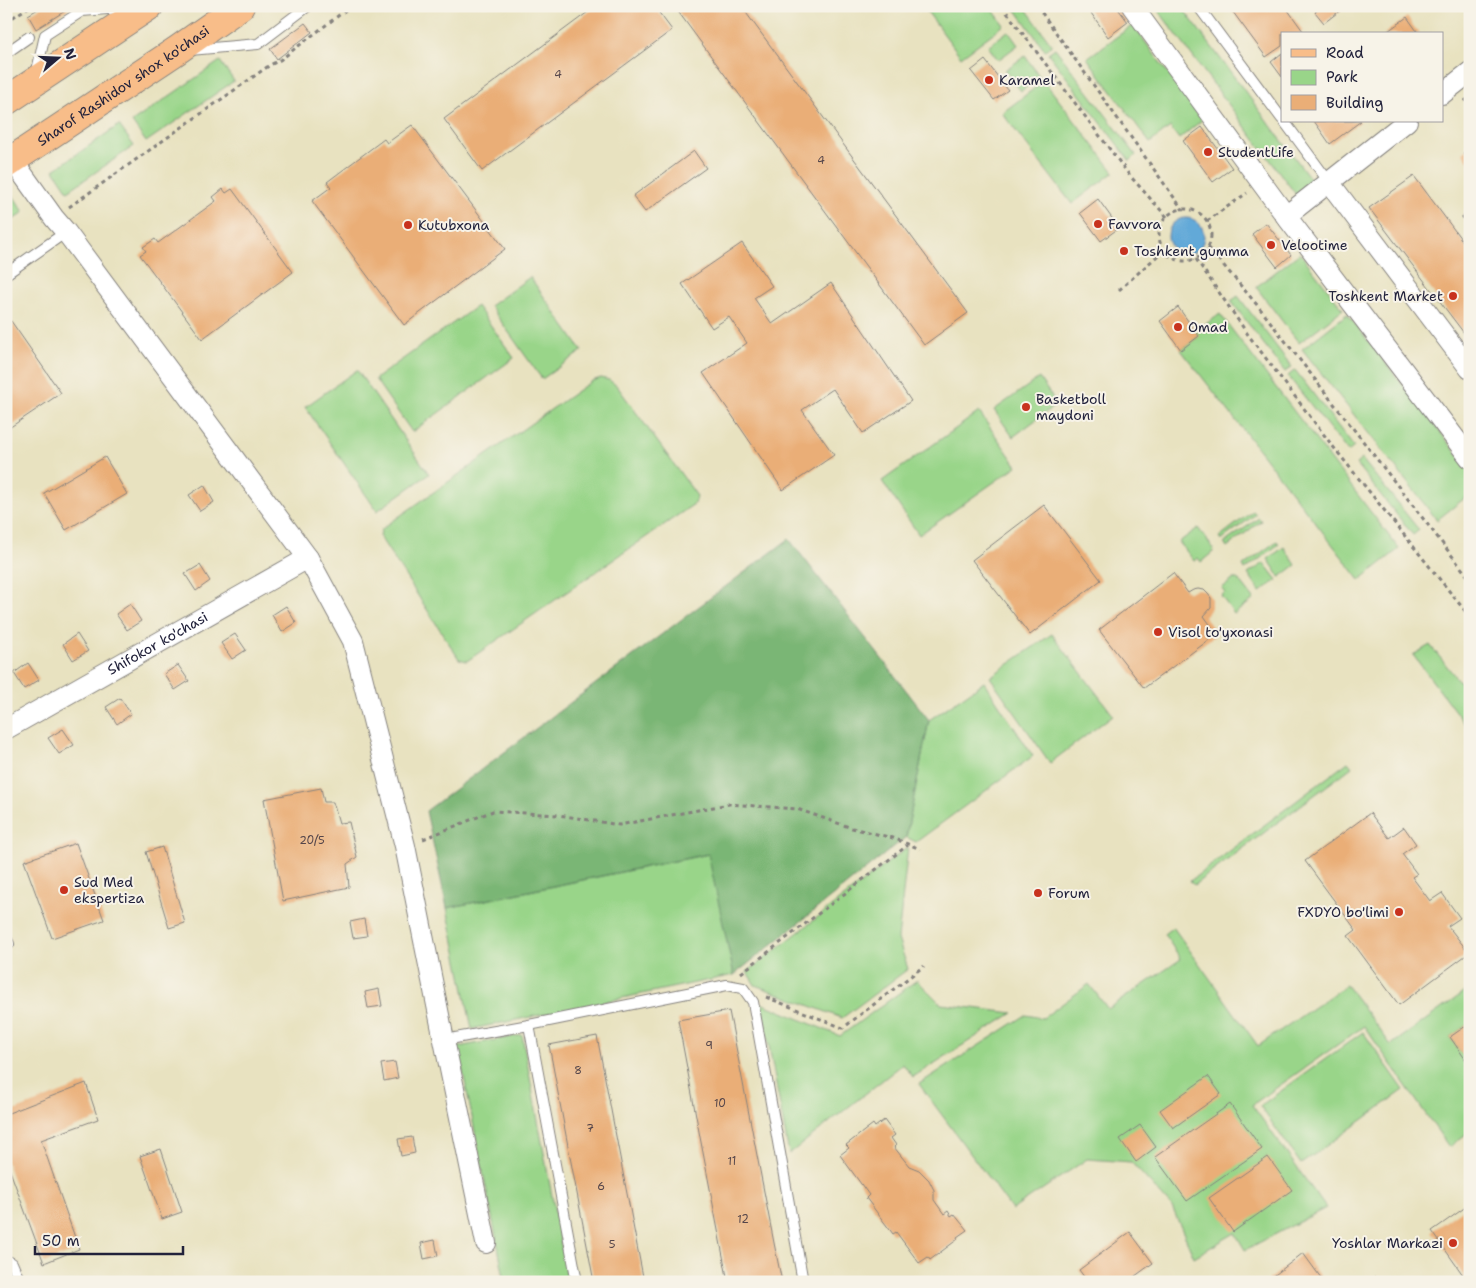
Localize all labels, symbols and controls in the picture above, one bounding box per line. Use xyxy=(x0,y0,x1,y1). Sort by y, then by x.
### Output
street label: Sharof Rashidov shox ko'chasi xyxy=(34,21,213,150)
north arrow xyxy=(32,32,82,82)
legend xyxy=(1281,32,1444,122)
text: Road xyxy=(1326,43,1364,63)
text: N xyxy=(60,46,81,62)
house number: 4 xyxy=(554,67,562,82)
text: Park xyxy=(1326,67,1358,87)
place label: Karamel xyxy=(999,71,1055,89)
marker: Karamel xyxy=(983,74,995,86)
text: Building xyxy=(1326,93,1383,113)
place label: StudentLife xyxy=(1218,143,1294,161)
marker: StudentLife xyxy=(1202,146,1214,158)
house number: 4 xyxy=(817,153,825,168)
place label: Favvora xyxy=(1108,215,1161,233)
place label: Kutubxona xyxy=(418,216,490,234)
marker: Favvora xyxy=(1092,218,1104,230)
marker: Kutubxona xyxy=(402,219,414,231)
place label: Velootime xyxy=(1281,236,1348,254)
marker: Velootime xyxy=(1265,239,1277,251)
place label: Toshkent gumma xyxy=(1134,242,1249,260)
marker: Toshkent gumma xyxy=(1118,245,1130,257)
place label: Toshkent Market xyxy=(1328,287,1443,305)
marker: Toshkent Market xyxy=(1447,290,1459,302)
place label: Omad xyxy=(1188,318,1228,336)
marker: Omad xyxy=(1172,321,1184,333)
place label: Basketboll maydoni xyxy=(1036,390,1107,424)
marker: Basketboll maydoni xyxy=(1020,401,1032,413)
street label: Shifokor ko'chasi xyxy=(104,608,211,679)
place label: Visol to'yxonasi xyxy=(1168,623,1273,641)
marker: Visol to'yxonasi xyxy=(1152,626,1164,638)
house number: 20/5 xyxy=(299,833,325,848)
place label: Sud Med ekspertiza xyxy=(74,873,144,907)
marker: Sud Med ekspertiza xyxy=(58,884,70,896)
place label: Forum xyxy=(1048,884,1090,902)
marker: Forum xyxy=(1032,887,1044,899)
place label: FXDYO bo'limi xyxy=(1297,903,1389,921)
marker: FXDYO bo'limi xyxy=(1393,906,1405,918)
house number: 9 xyxy=(705,1038,713,1053)
house number: 8 xyxy=(574,1063,582,1078)
house number: 10 xyxy=(714,1096,726,1111)
house number: 7 xyxy=(586,1121,594,1136)
house number: 11 xyxy=(728,1154,736,1169)
house number: 6 xyxy=(597,1179,605,1194)
house number: 12 xyxy=(737,1212,749,1227)
scale bar xyxy=(35,1223,182,1255)
text: 50 m xyxy=(42,1231,80,1251)
place label: Yoshlar Markazi xyxy=(1332,1234,1443,1252)
house number: 5 xyxy=(609,1237,616,1252)
marker: Yoshlar Markazi xyxy=(1447,1237,1459,1249)

